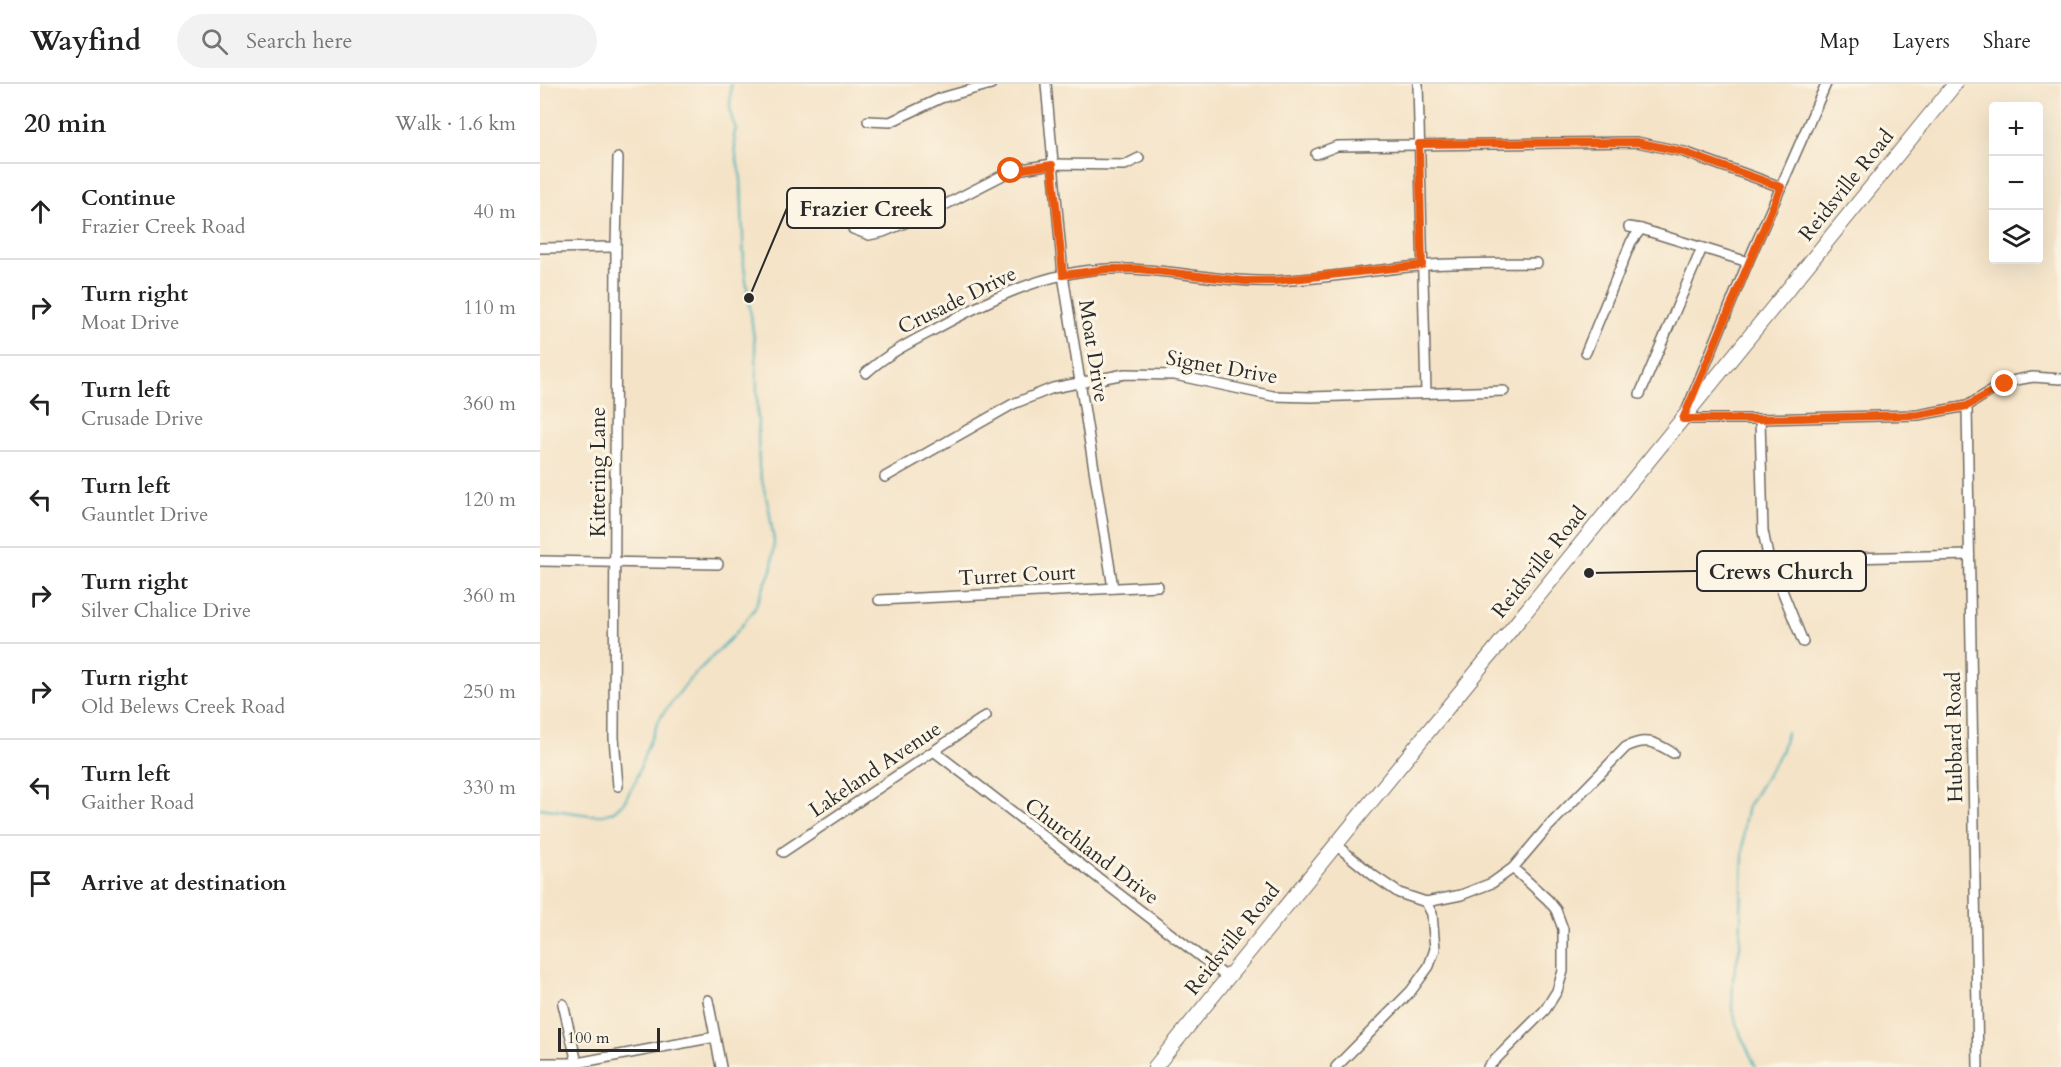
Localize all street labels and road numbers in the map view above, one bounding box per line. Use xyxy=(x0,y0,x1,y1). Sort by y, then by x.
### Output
street label: Reidsville Road xyxy=(1792,123,1901,248)
street label: Crusade Drive xyxy=(893,259,1021,342)
street label: Moat Drive xyxy=(1071,298,1116,404)
street label: Signet Drive xyxy=(1164,343,1280,392)
street label: Kittering Lane xyxy=(584,407,613,537)
street label: Reidsville Road xyxy=(1485,500,1594,625)
street label: Turret Court xyxy=(958,558,1077,593)
street label: Hubbard Road xyxy=(1939,671,1970,803)
street label: Lakeland Avenue xyxy=(803,714,947,824)
street label: Churchland Drive xyxy=(1018,791,1165,912)
street label: Reidsville Road xyxy=(1178,877,1287,1002)

